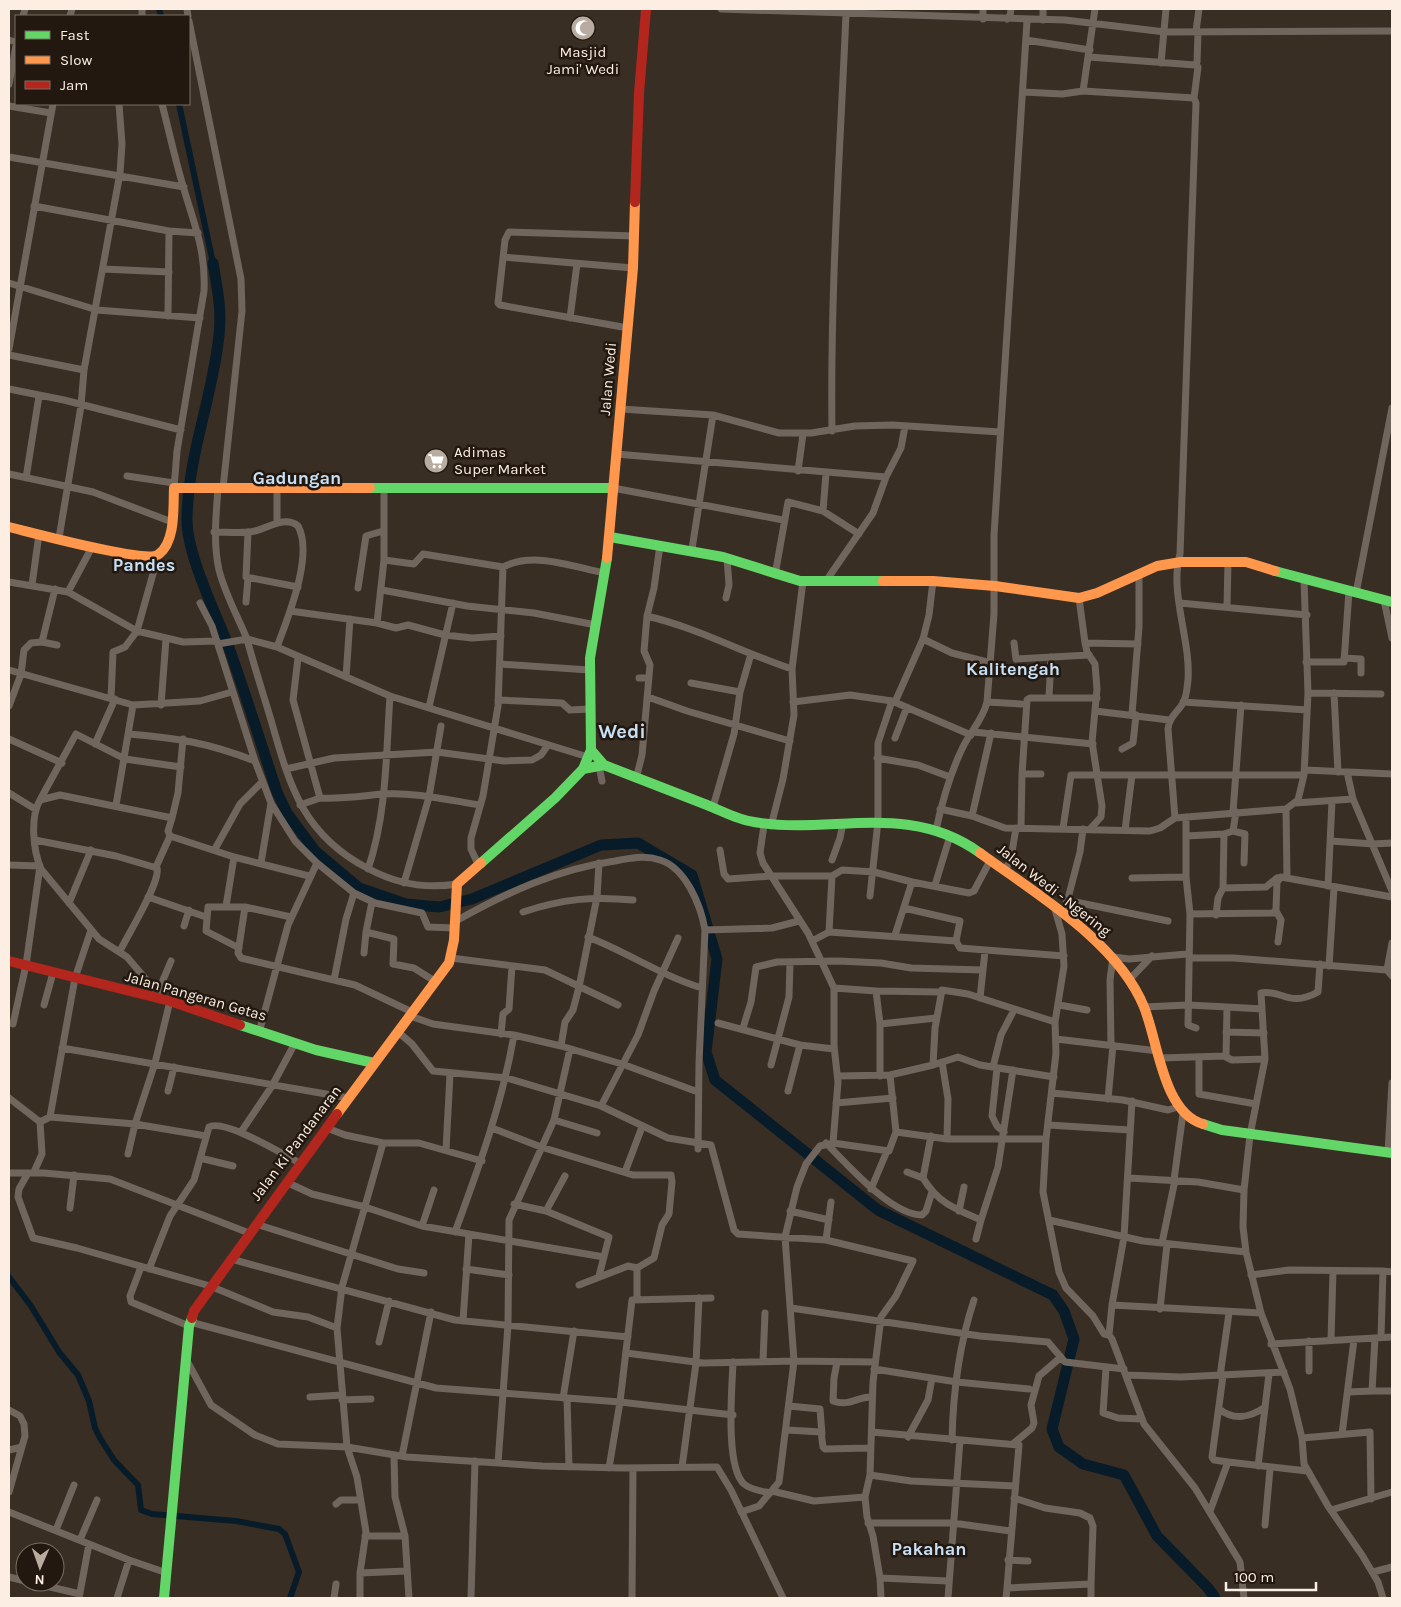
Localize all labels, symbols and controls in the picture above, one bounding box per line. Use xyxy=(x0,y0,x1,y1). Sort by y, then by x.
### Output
legend xyxy=(15,15,190,105)
mosque icon: Masjid Jami' Wedi xyxy=(570,15,596,41)
text: Fast xyxy=(60,26,90,44)
place label: Masjid Jami' Wedi xyxy=(547,43,619,78)
text: Slow xyxy=(60,51,92,69)
text: Jam xyxy=(60,76,88,94)
street label: Jalan Wedi xyxy=(596,342,620,416)
place label: Adimas Super Market xyxy=(454,443,546,478)
supermarket icon: Adimas Super Market xyxy=(423,448,449,474)
district label: Gadungan xyxy=(253,467,341,489)
district label: Pandes xyxy=(113,554,175,576)
district label: Kalitengah xyxy=(966,658,1060,680)
district label: Wedi xyxy=(598,720,646,743)
street label: Jalan Wedi - Ngering xyxy=(993,840,1115,940)
street label: Jalan Pangeran Getas xyxy=(123,967,269,1025)
street label: Jalan Ki Pandanaran xyxy=(247,1082,345,1204)
district label: Pakahan xyxy=(891,1538,967,1560)
north arrow xyxy=(15,1542,65,1592)
scale bar xyxy=(1226,1560,1316,1592)
text: 100 m xyxy=(1234,1568,1274,1586)
text: N xyxy=(34,1571,45,1588)

